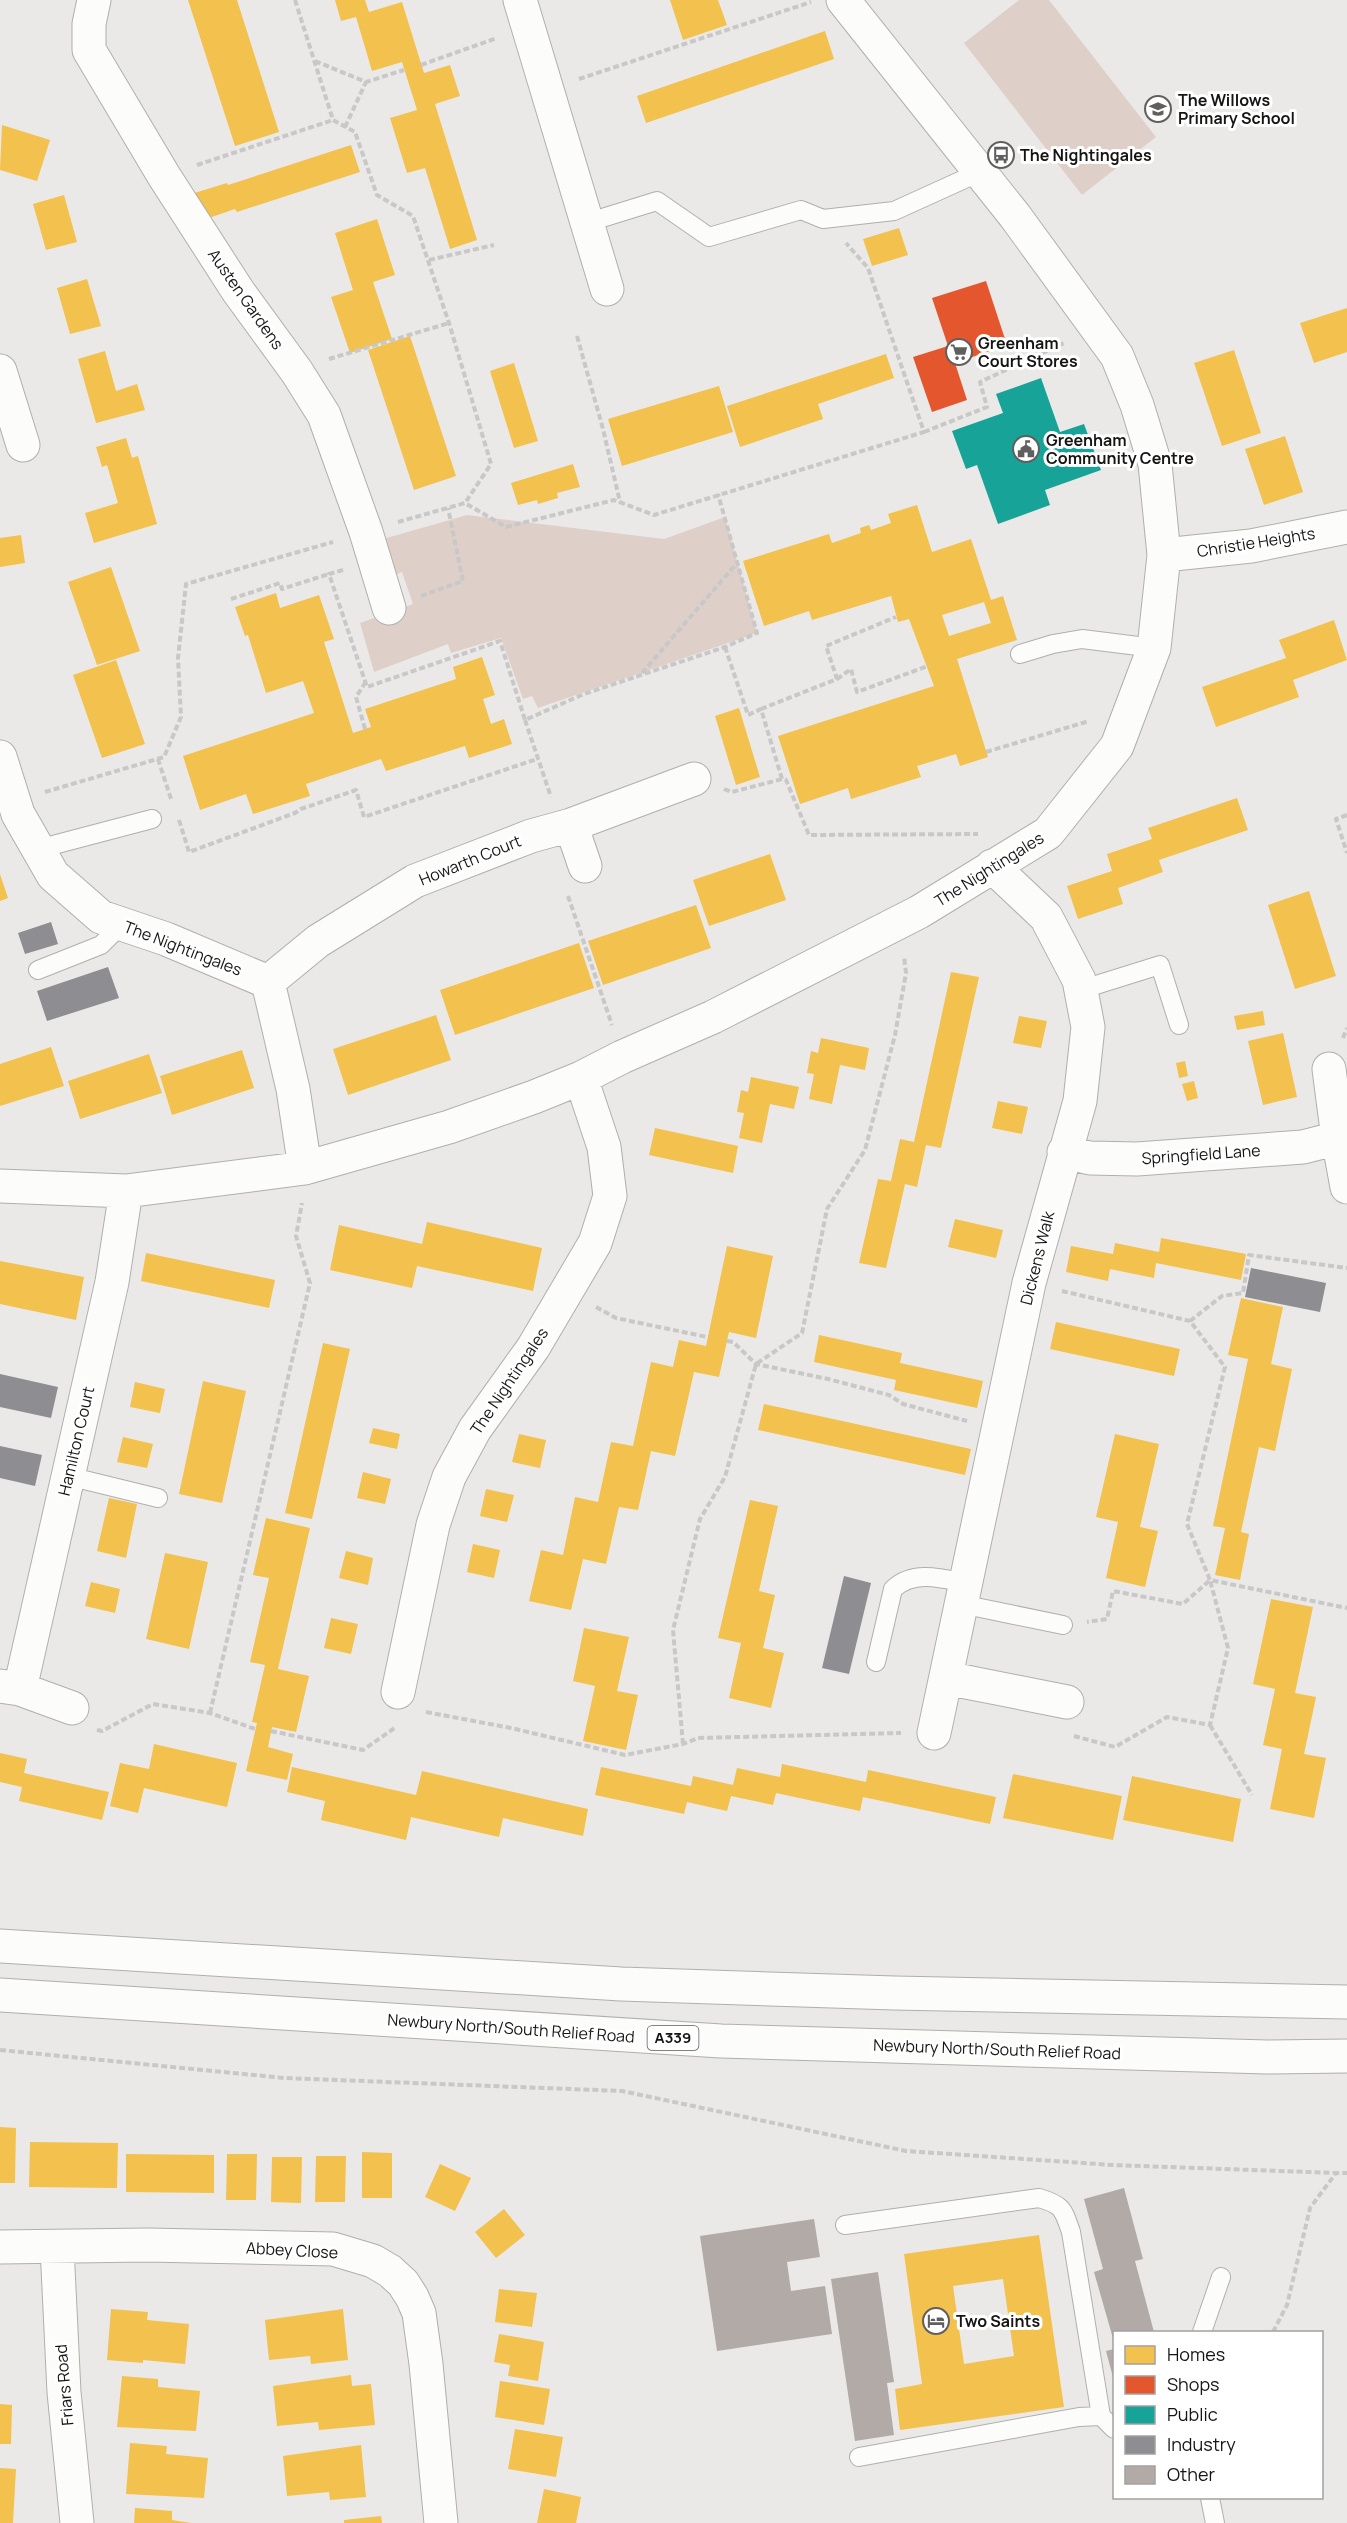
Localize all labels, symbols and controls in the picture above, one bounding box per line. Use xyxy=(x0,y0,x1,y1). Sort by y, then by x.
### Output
place label: The Willows Primary School xyxy=(1178,89,1295,129)
school or university icon: The Willows Primary School xyxy=(1143,94,1173,124)
bus stop icon: The Nightingales xyxy=(986,140,1016,170)
place label: The Nightingales xyxy=(1020,144,1152,166)
street label: Austen Gardens xyxy=(203,244,289,354)
place label: Greenham Court Stores xyxy=(978,332,1078,372)
supermarket icon: Greenham Court Stores xyxy=(944,337,974,367)
place label: Greenham Community Centre xyxy=(1046,429,1194,469)
public building icon: Greenham Community Centre xyxy=(1011,434,1041,464)
street label: Christie Heights xyxy=(1195,522,1317,562)
street label: The Nightingales xyxy=(930,827,1048,911)
street label: Howarth Court xyxy=(416,830,524,890)
street label: The Nightingales xyxy=(121,915,245,981)
street label: Springfield Lane xyxy=(1141,1139,1261,1169)
street label: Dickens Walk xyxy=(1015,1208,1060,1307)
street label: The Nightingales xyxy=(465,1323,553,1439)
street label: Hamilton Court xyxy=(53,1384,99,1498)
street label: Newbury North/South Relief Road xyxy=(387,2008,635,2048)
road number: A339 xyxy=(648,2026,698,2050)
street label: Newbury North/South Relief Road xyxy=(873,2034,1121,2064)
street label: Abbey Close xyxy=(245,2237,339,2263)
hotel icon: Two Saints xyxy=(921,2306,951,2336)
place label: Two Saints xyxy=(956,2310,1041,2332)
legend xyxy=(1113,2331,1323,2499)
text: Homes xyxy=(1167,2342,1225,2366)
street label: Friars Road xyxy=(49,2343,79,2427)
text: Shops xyxy=(1167,2372,1219,2396)
text: Public xyxy=(1167,2402,1218,2426)
text: Industry xyxy=(1167,2432,1236,2456)
text: Other xyxy=(1167,2462,1215,2486)

